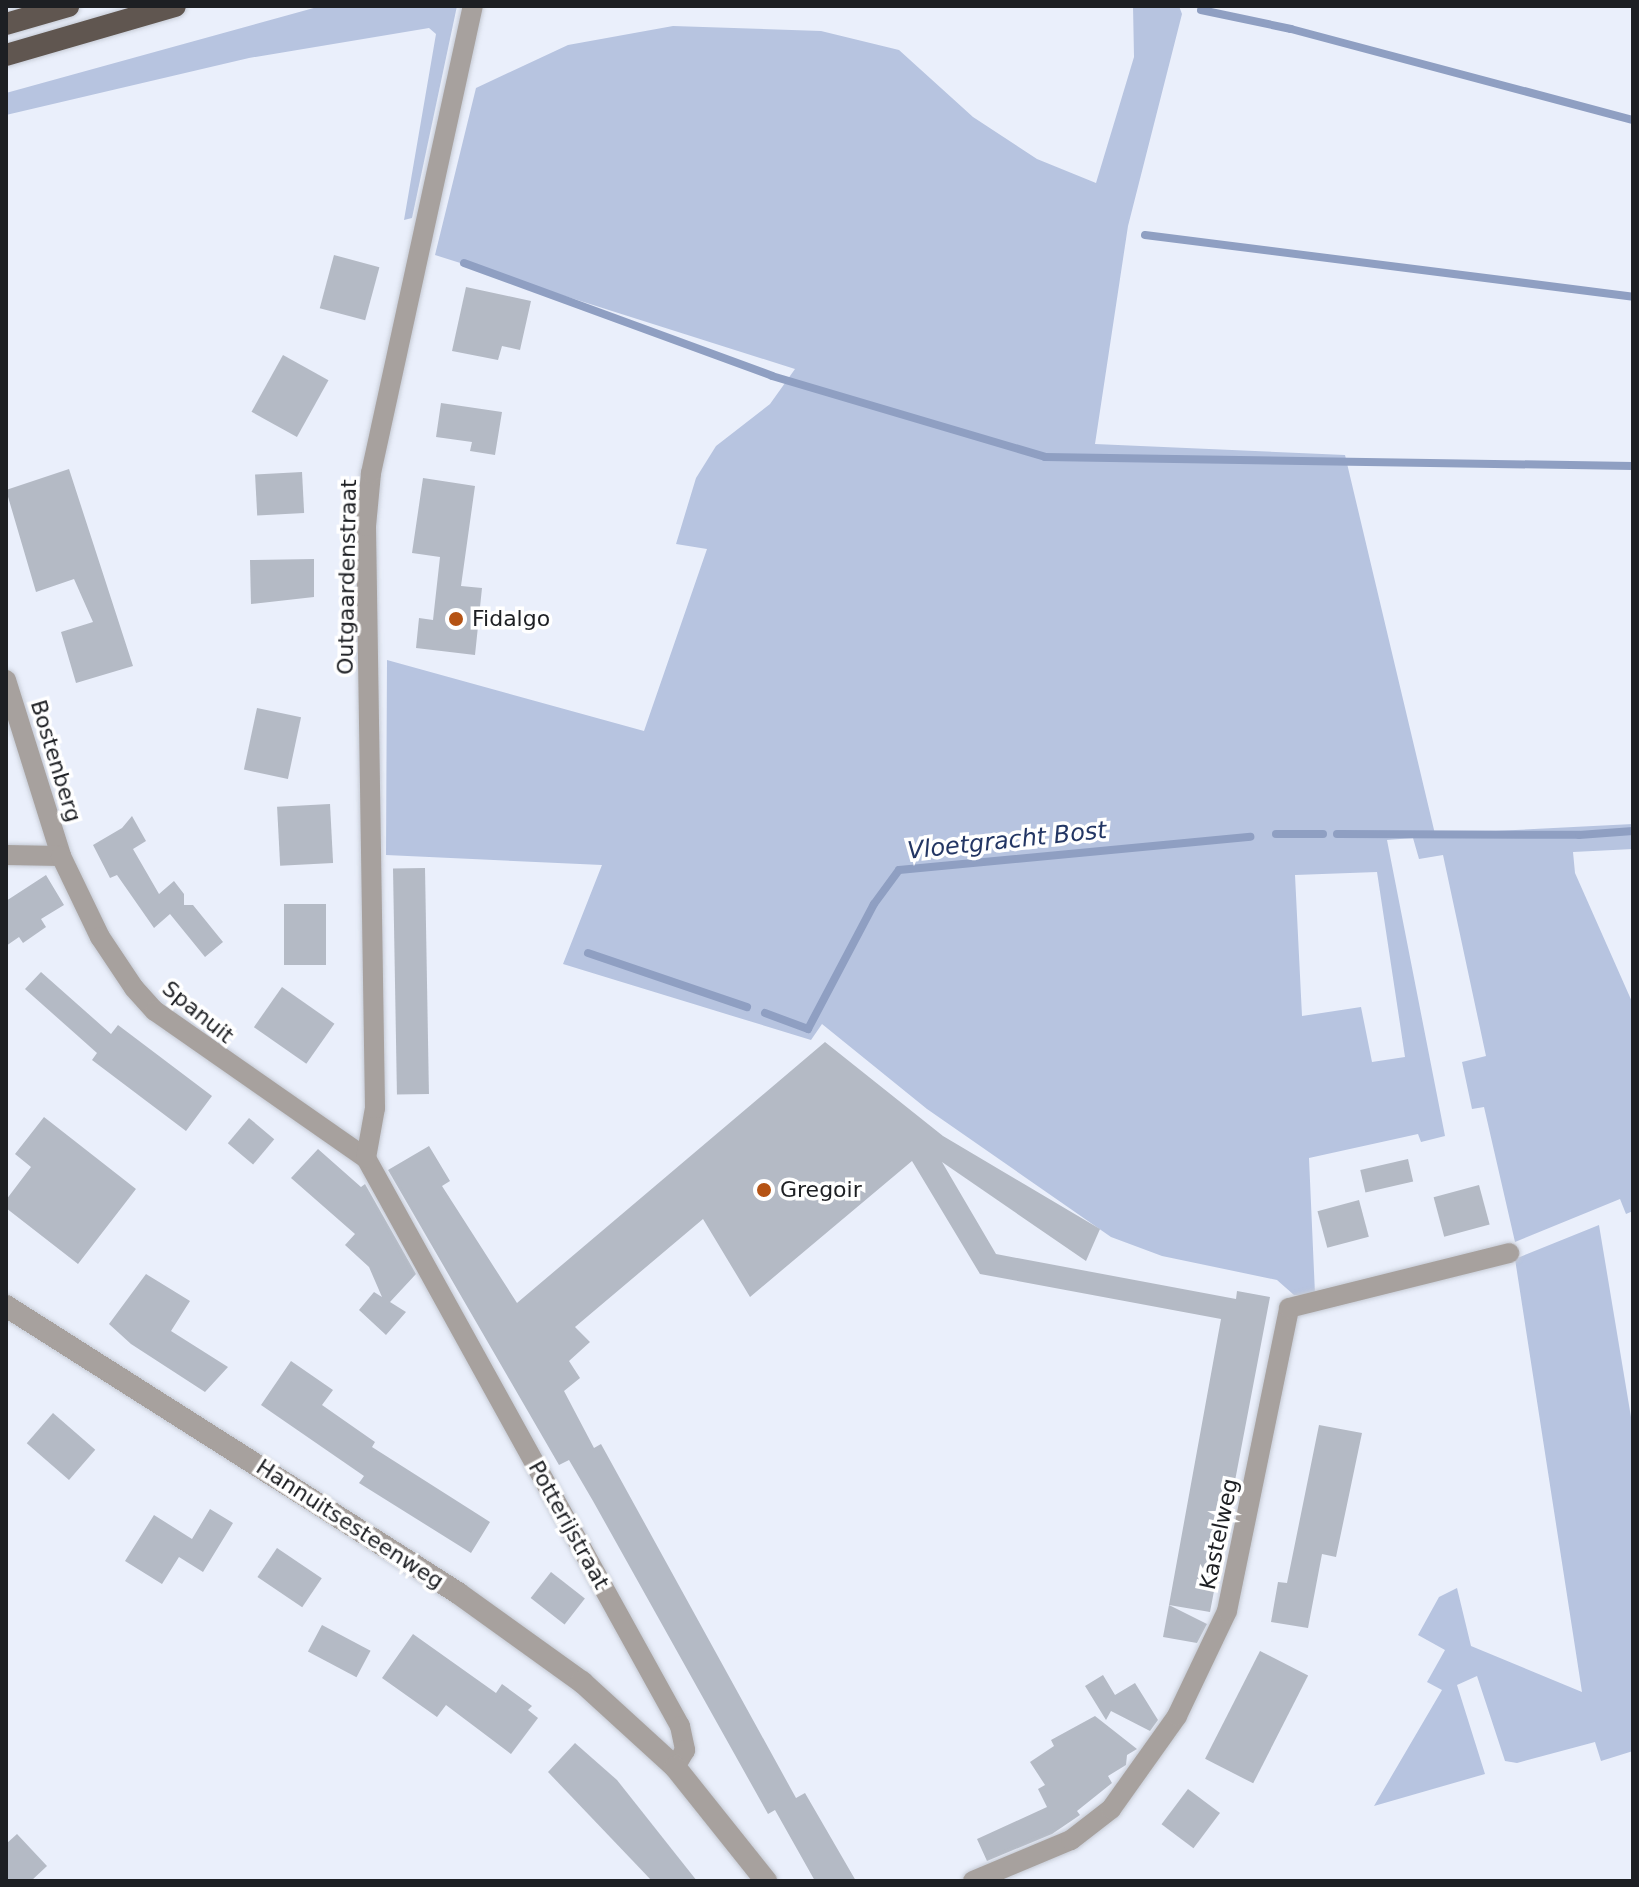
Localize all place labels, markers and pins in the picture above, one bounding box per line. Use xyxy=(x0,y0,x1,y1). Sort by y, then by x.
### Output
place label: Fidalgo xyxy=(472,606,550,632)
marker: Fidalgo xyxy=(447,610,465,628)
place label: Gregoir xyxy=(780,1177,862,1203)
marker: Gregoir xyxy=(755,1181,773,1199)

